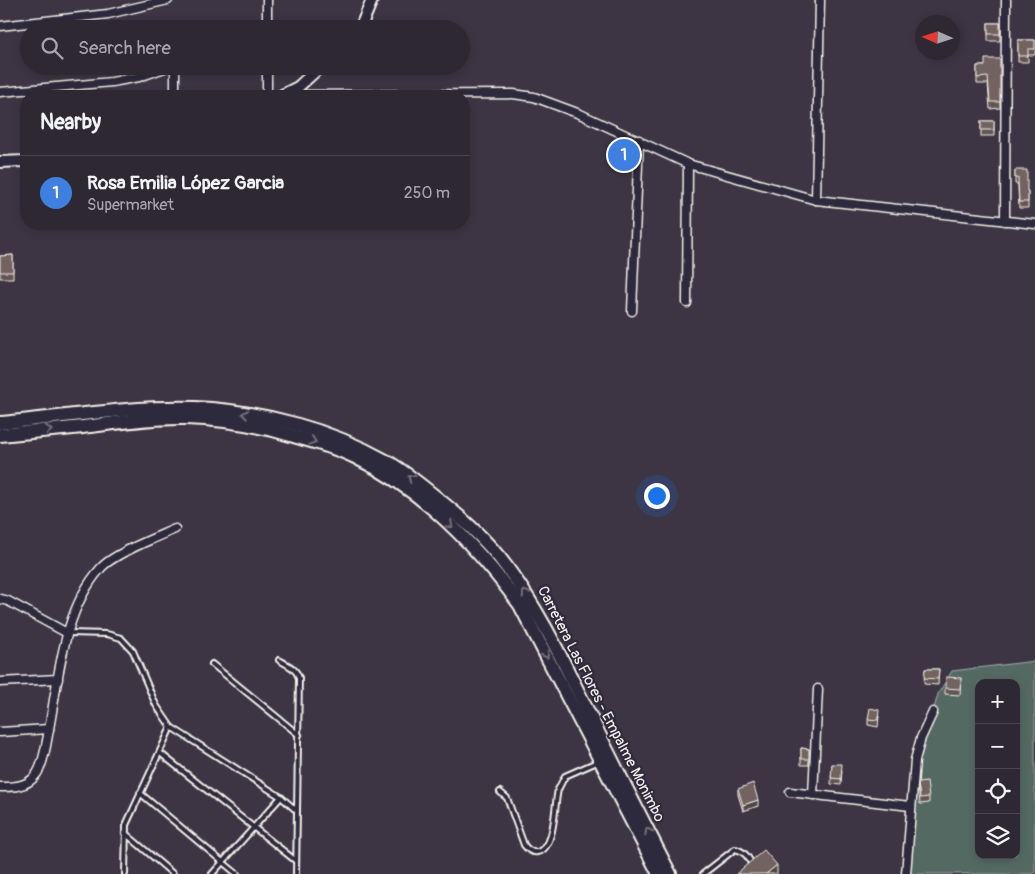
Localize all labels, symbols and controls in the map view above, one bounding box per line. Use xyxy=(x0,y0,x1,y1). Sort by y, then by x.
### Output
north arrow xyxy=(915,15,960,60)
search box xyxy=(20,20,470,75)
icon: search xyxy=(38,34,66,62)
text: Search here xyxy=(78,36,171,60)
text: Nearby xyxy=(40,109,101,136)
pin: 1 xyxy=(608,136,640,174)
text: Rosa Emilia López Garcia xyxy=(87,171,284,195)
text: 1 xyxy=(53,183,59,203)
text: 250 m xyxy=(404,183,450,203)
text: Supermarket xyxy=(87,195,174,215)
one-way arrow xyxy=(241,410,249,420)
one-way arrow xyxy=(45,425,53,436)
one-way arrow xyxy=(308,436,316,446)
one-way arrow xyxy=(407,475,417,484)
your location xyxy=(644,483,670,509)
one-way arrow xyxy=(445,519,454,528)
street label: Carretera Las Flores - Empalme Monimbo xyxy=(533,583,669,825)
one-way arrow xyxy=(522,589,531,599)
one-way arrow xyxy=(540,650,550,659)
map controls xyxy=(975,679,1020,859)
button: + xyxy=(975,679,1020,724)
button: − xyxy=(975,724,1020,769)
button: locate xyxy=(975,769,1020,814)
button: layers xyxy=(975,814,1020,859)
one-way arrow xyxy=(644,827,654,836)

